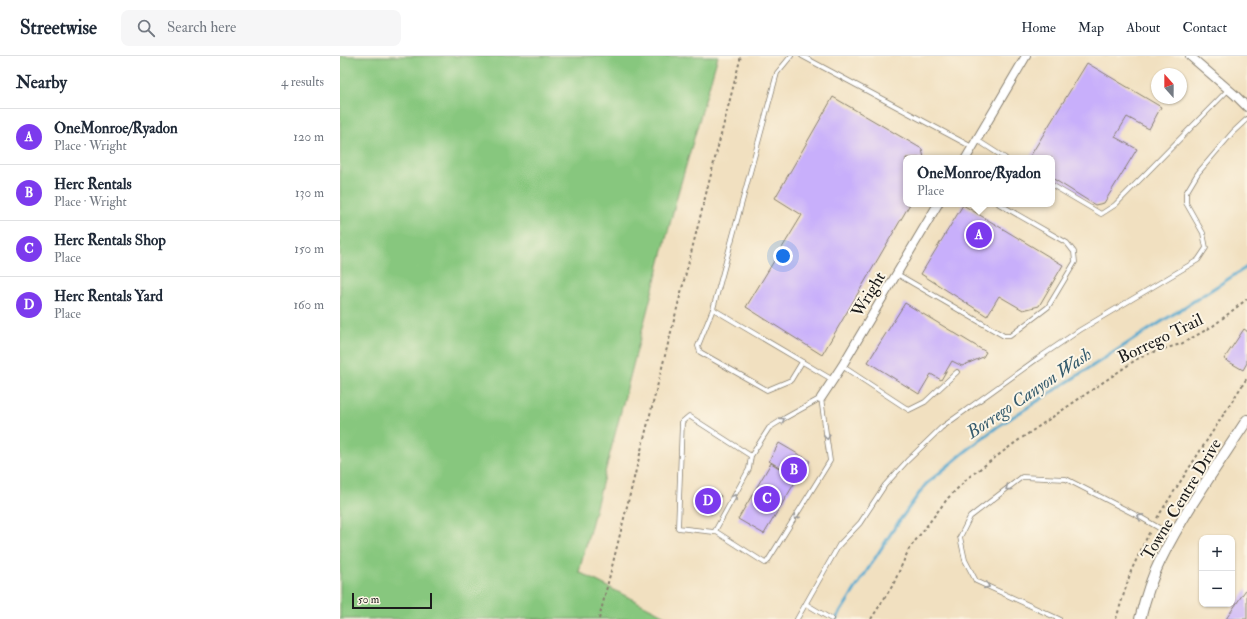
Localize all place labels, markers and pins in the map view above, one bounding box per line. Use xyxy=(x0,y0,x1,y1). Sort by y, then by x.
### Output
pin: A xyxy=(966,220,992,250)
pin: B xyxy=(781,455,807,485)
pin: C xyxy=(754,484,780,514)
pin: D xyxy=(695,486,721,516)

